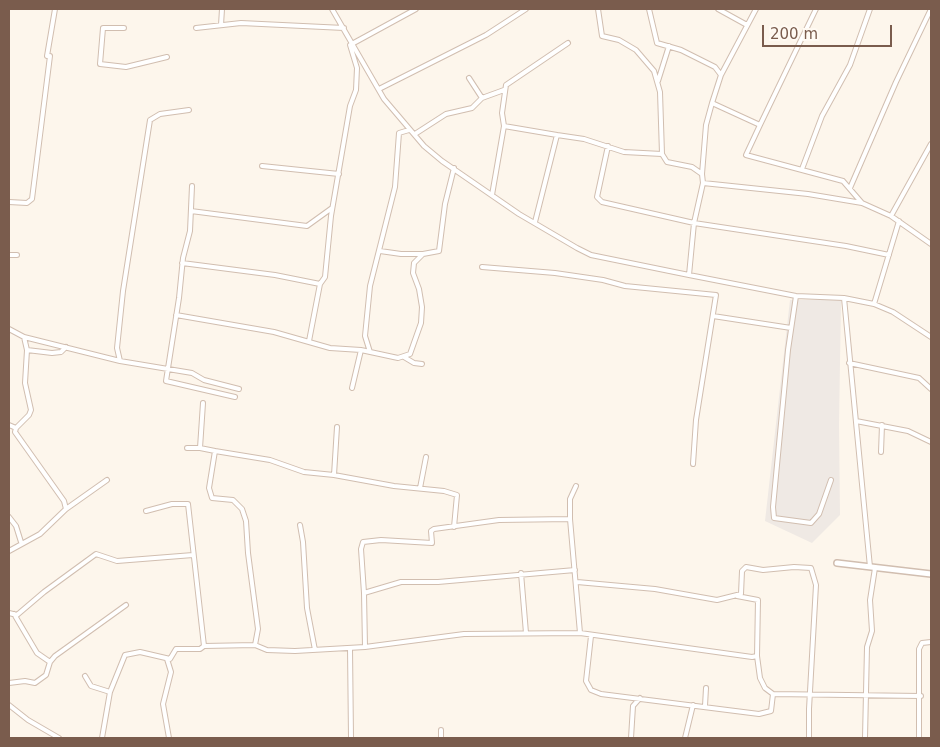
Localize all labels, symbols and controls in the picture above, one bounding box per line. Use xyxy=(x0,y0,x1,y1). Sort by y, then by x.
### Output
scale bar xyxy=(765,15,895,47)
text: 200 m xyxy=(770,25,818,43)

